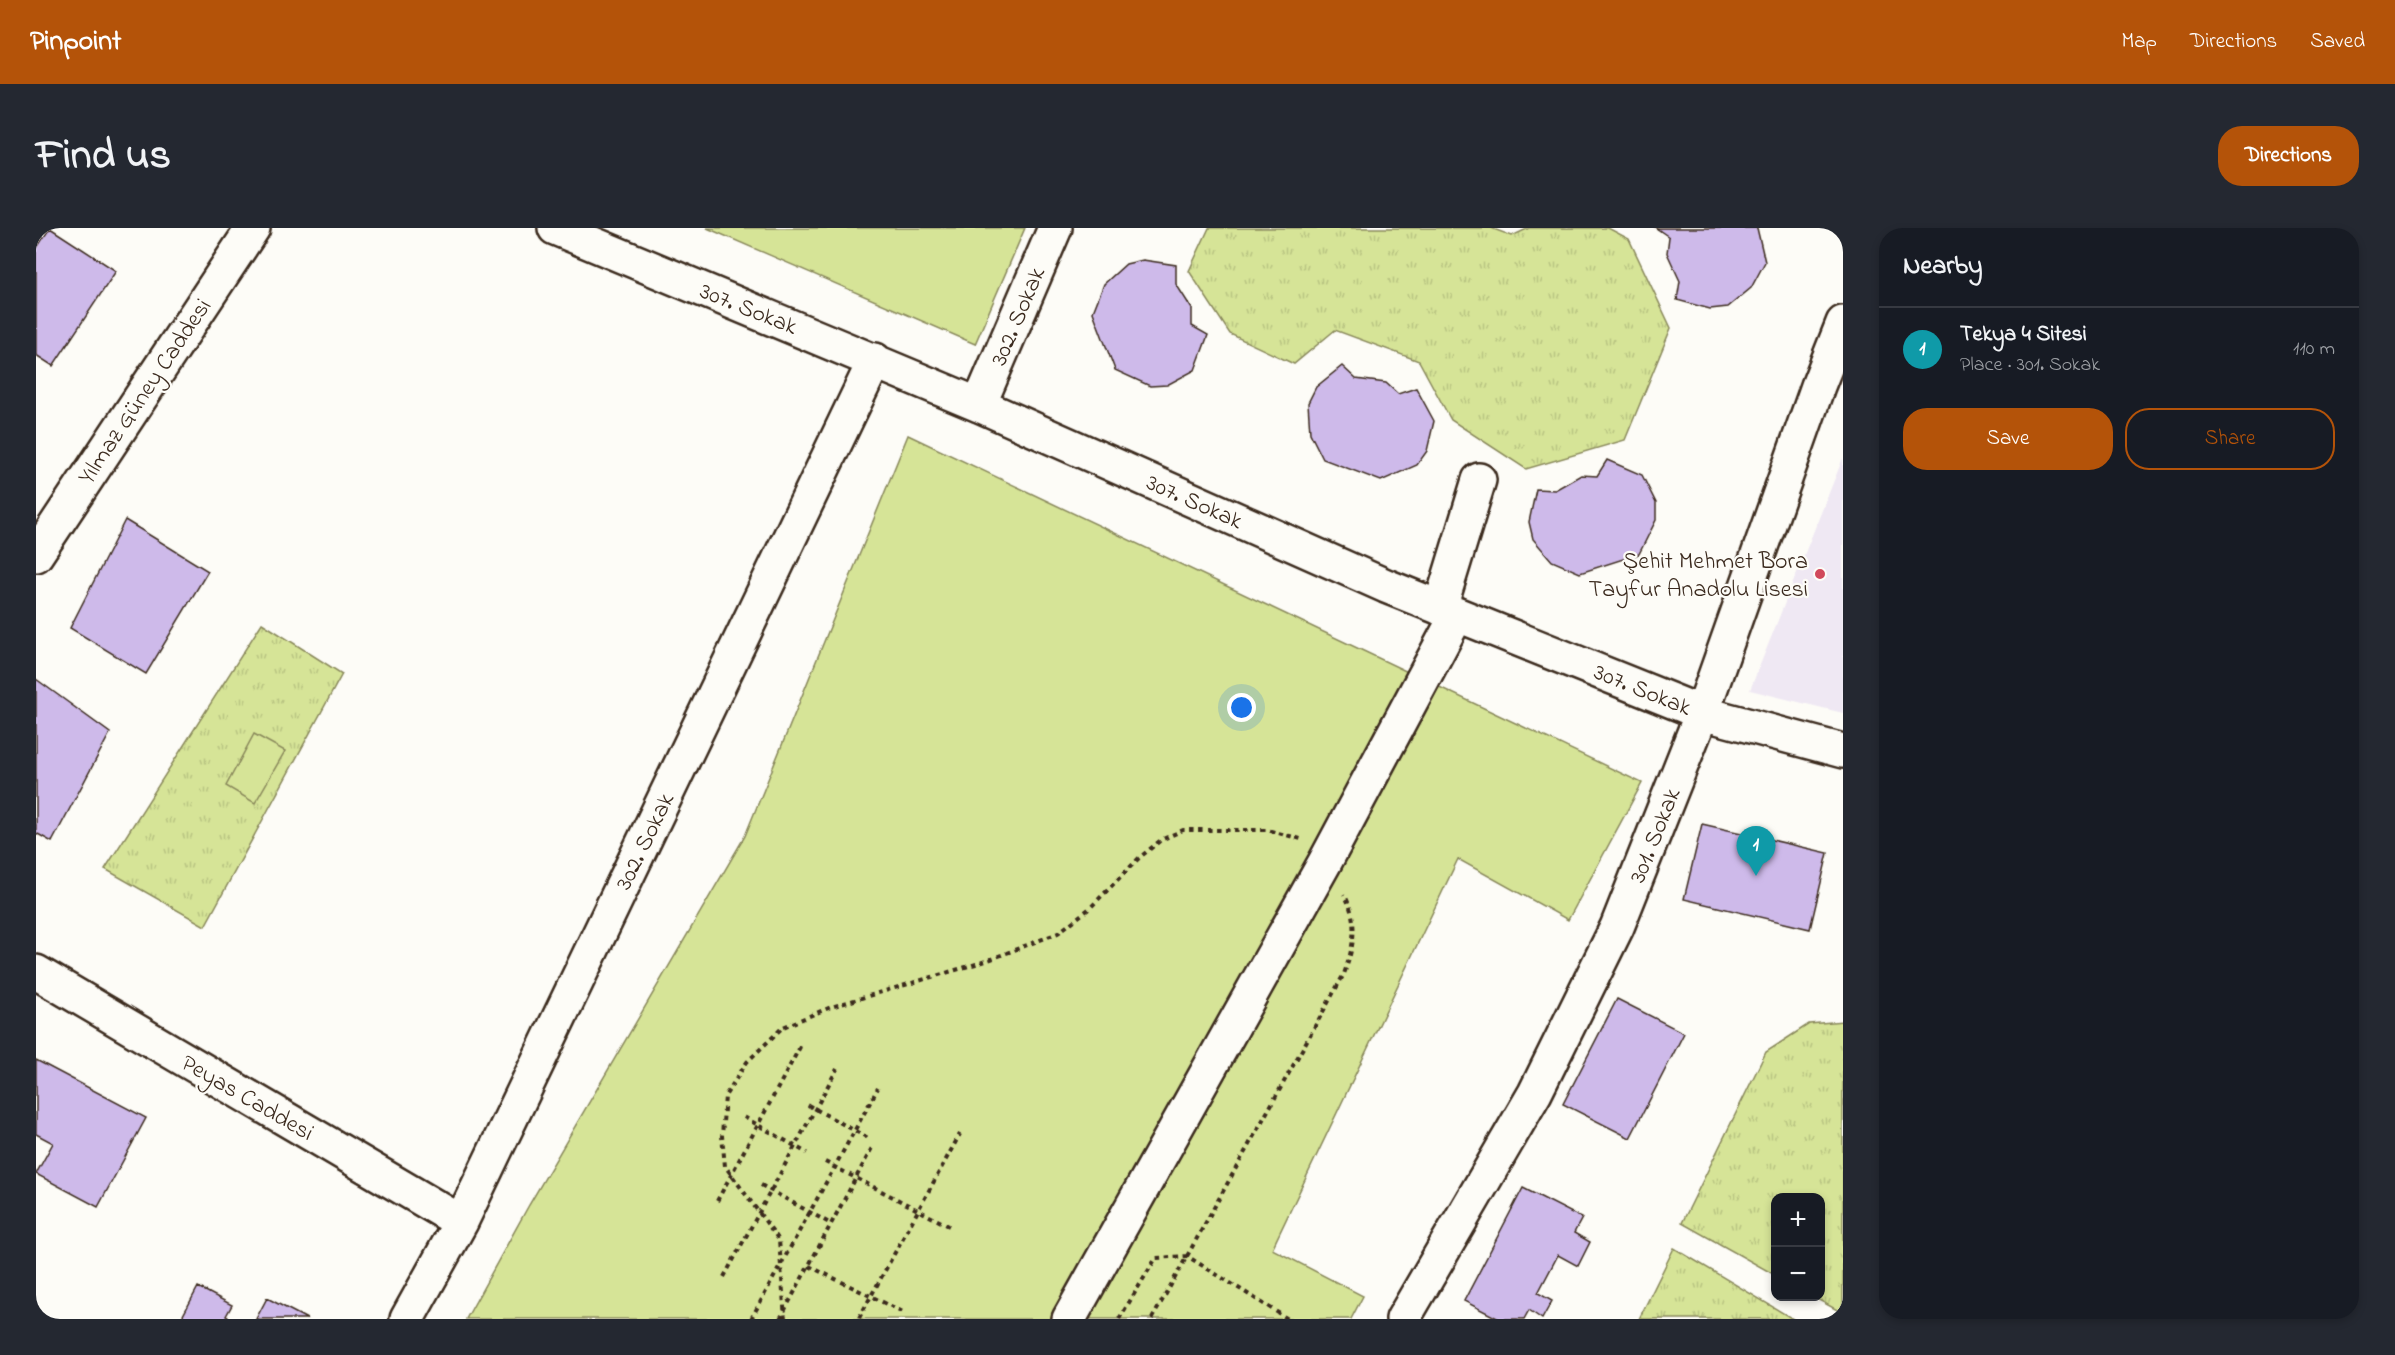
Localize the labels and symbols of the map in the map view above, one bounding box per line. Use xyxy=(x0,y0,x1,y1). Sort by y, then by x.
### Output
street label: 302. Sokak xyxy=(983,262,1056,372)
street label: 307. Sokak xyxy=(694,275,802,346)
street label: Yılmaz Güney Caddesi xyxy=(71,292,222,493)
street label: 307. Sokak xyxy=(1140,467,1248,540)
place label: Şehit Mehmet Bora Tayfur Anadolu Lisesi xyxy=(1588,545,1808,609)
marker: Şehit Mehmet Bora Tayfur Anadolu Lisesi xyxy=(1813,567,1827,581)
street label: 307. Sokak xyxy=(1588,656,1696,727)
your location xyxy=(1227,693,1256,722)
street label: 301. Sokak xyxy=(1621,783,1691,889)
street label: 302. Sokak xyxy=(608,787,685,897)
pin: 1 xyxy=(1736,826,1776,876)
street label: Peyas Caddesi xyxy=(173,1047,320,1152)

